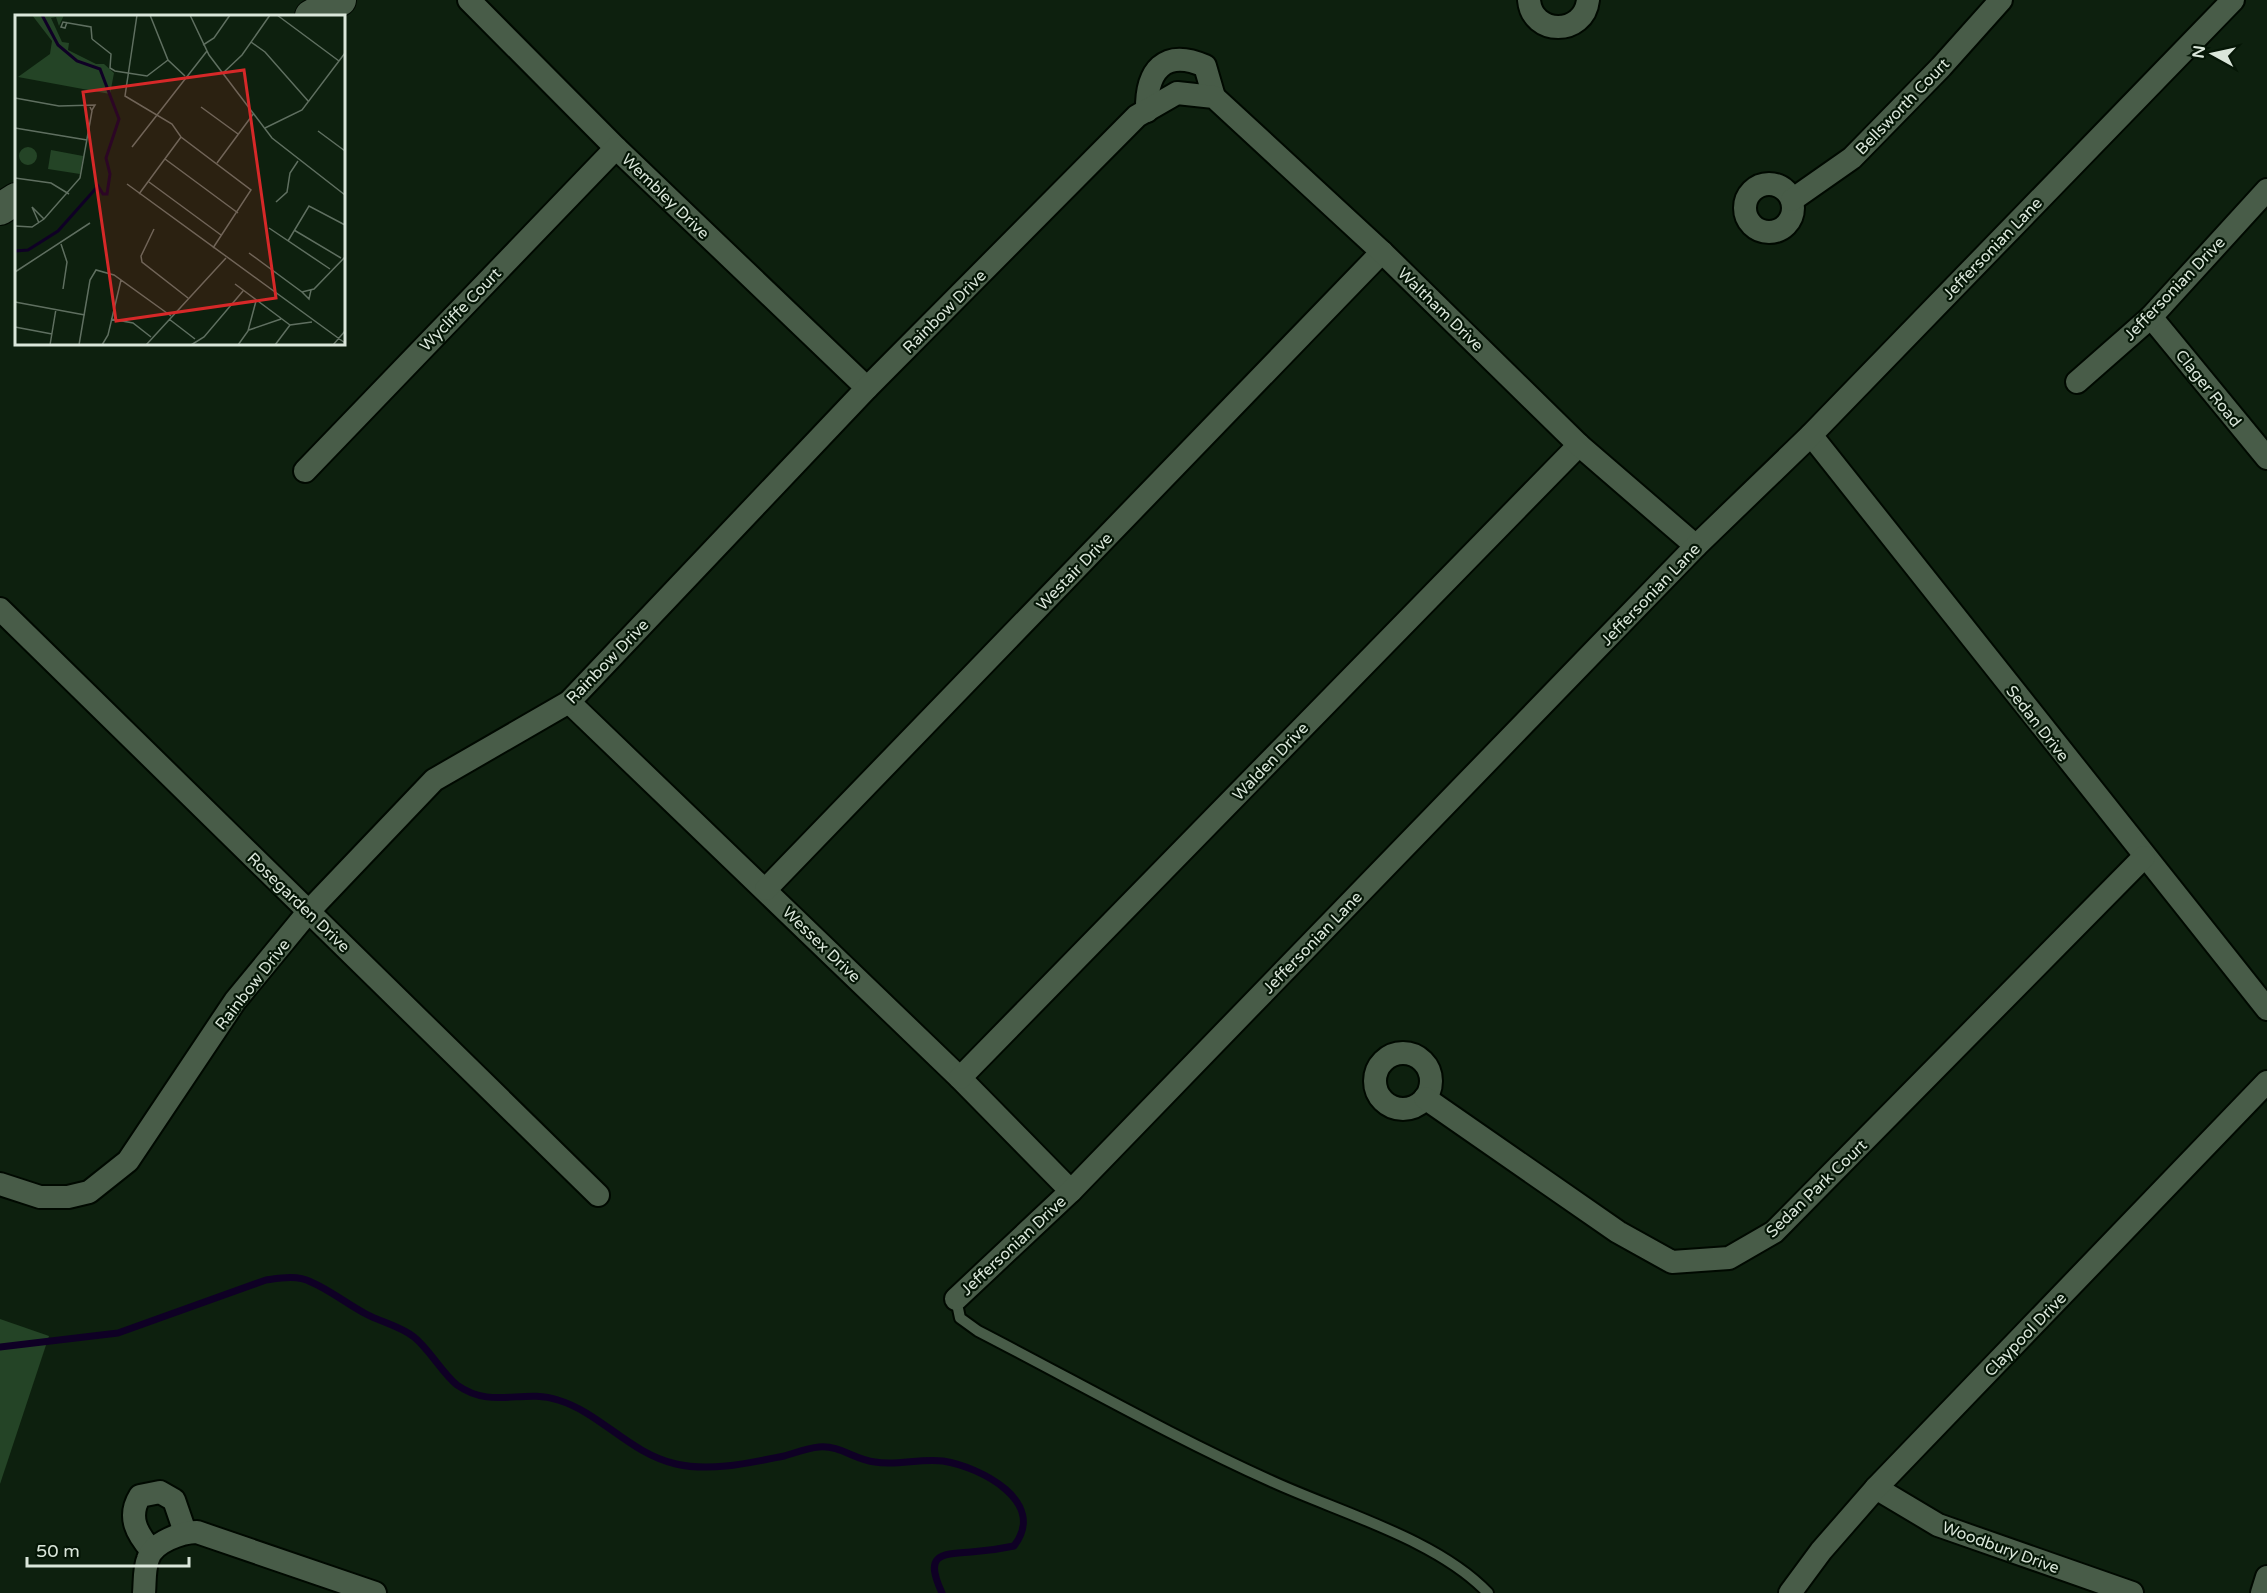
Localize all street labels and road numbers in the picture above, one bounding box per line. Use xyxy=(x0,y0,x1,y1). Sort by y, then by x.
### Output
street label: Bellsworth Court xyxy=(1852,54,1954,159)
street label: Wembley Drive xyxy=(617,150,713,244)
street label: Jeffersonian Lane xyxy=(1939,193,2047,304)
street label: Jeffersonian Drive xyxy=(2120,232,2230,345)
street label: Wycliffe Court xyxy=(416,264,506,356)
street label: Waltham Drive xyxy=(1393,264,1487,356)
street label: Rainbow Drive xyxy=(899,266,991,358)
street label: Clager Road xyxy=(2171,346,2245,431)
street label: Westair Drive xyxy=(1032,528,1117,615)
street label: Jeffersonian Lane xyxy=(1597,539,1705,650)
street label: Rainbow Drive xyxy=(562,615,653,708)
street label: Sedan Drive xyxy=(2001,681,2073,766)
street label: Walden Drive xyxy=(1228,718,1313,805)
street label: Rosegarden Drive xyxy=(243,849,354,957)
street label: Jeffersonian Lane xyxy=(1259,887,1367,998)
street label: Wessex Drive xyxy=(778,902,865,987)
street label: Rainbow Drive xyxy=(211,935,295,1034)
street label: Sedan Park Court xyxy=(1762,1135,1871,1242)
street label: Jeffersonian Drive xyxy=(957,1192,1071,1300)
street label: Claypool Drive xyxy=(1980,1288,2071,1381)
street label: Woodbury Drive xyxy=(1939,1517,2062,1578)

